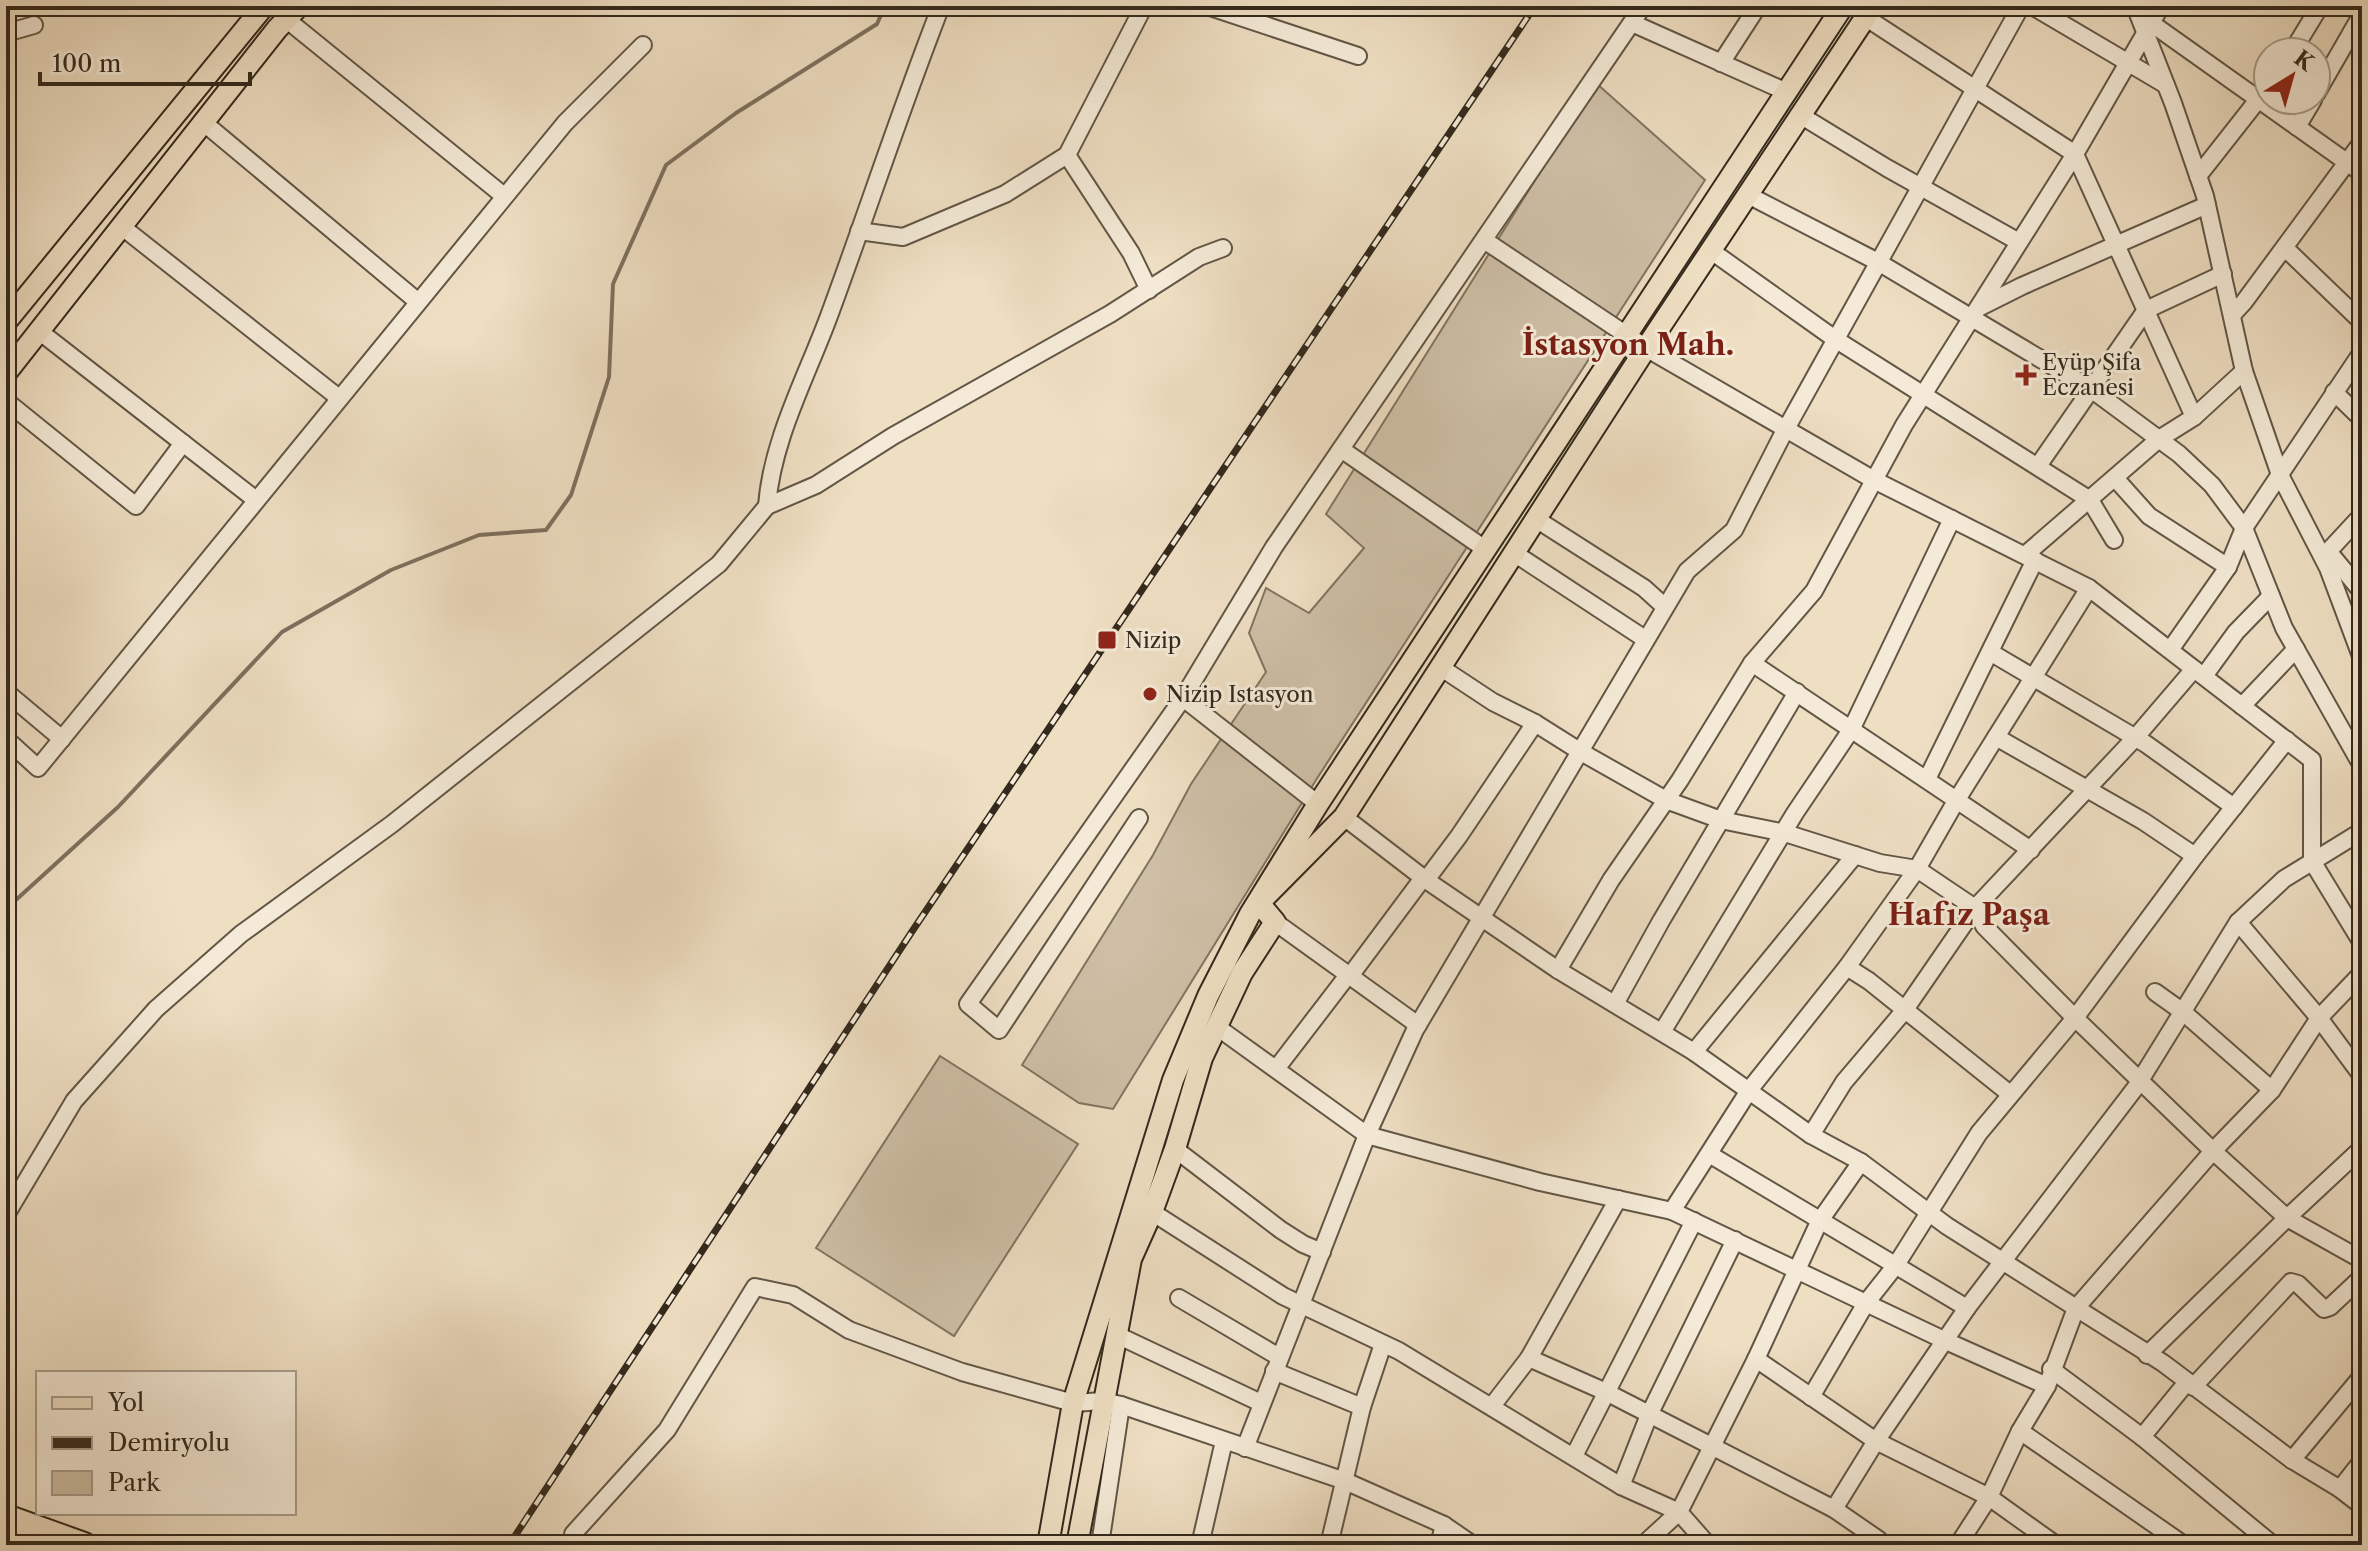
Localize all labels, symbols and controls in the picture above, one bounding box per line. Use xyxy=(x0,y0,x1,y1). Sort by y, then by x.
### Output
scale bar xyxy=(40,36,250,86)
north arrow xyxy=(2252,36,2332,116)
text: K xyxy=(2289,44,2320,77)
text: 100 m xyxy=(52,49,121,78)
district label: İstasyon Mah. xyxy=(1522,326,1734,363)
place label: Eyüp Şifa Eczanesi xyxy=(2042,349,2142,401)
marker: Eyüp Şifa Eczanesi xyxy=(2017,366,2035,384)
place label: Nizip xyxy=(1125,627,1181,654)
marker: Nizip xyxy=(1096,629,1118,651)
place label: Nizip Istasyon xyxy=(1166,681,1314,708)
marker: Nizip Istasyon xyxy=(1141,685,1159,703)
district label: Hafız Paşa xyxy=(1888,896,2051,933)
legend xyxy=(36,1371,296,1515)
text: Yol xyxy=(107,1388,144,1417)
text: Demiryolu xyxy=(108,1428,230,1457)
text: Park xyxy=(108,1468,161,1497)

